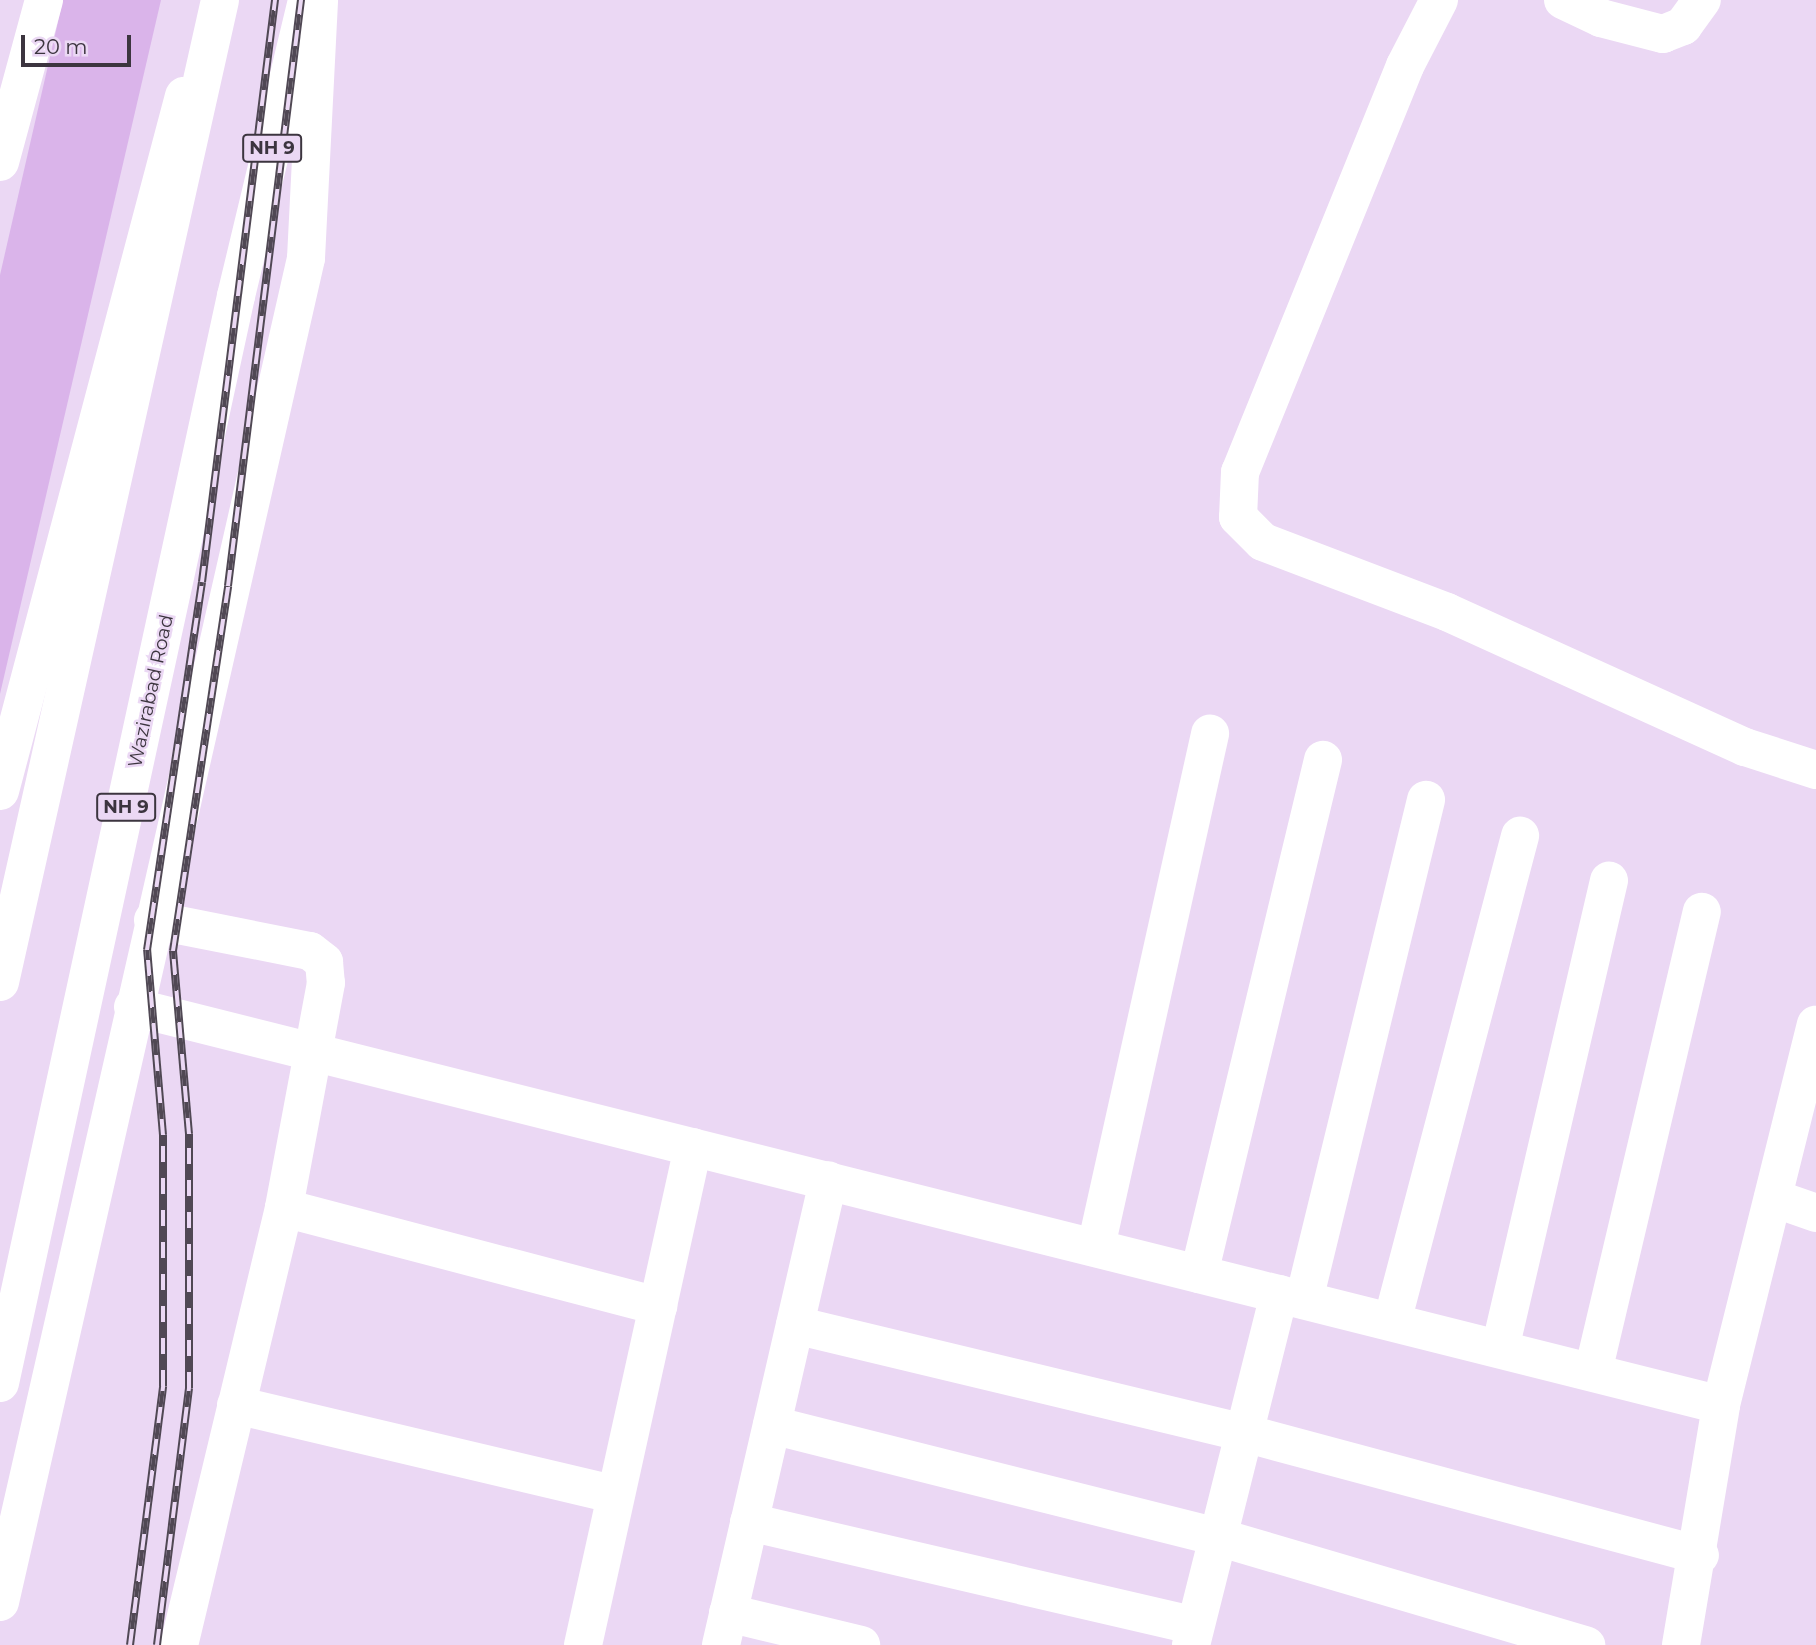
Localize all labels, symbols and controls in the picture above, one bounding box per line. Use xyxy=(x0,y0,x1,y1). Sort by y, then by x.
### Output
scale bar xyxy=(24,21,135,65)
text: 20 m xyxy=(34,34,88,59)
road number: NH 9 xyxy=(240,134,304,162)
street label: Wazirabad Road xyxy=(124,612,178,770)
road number: NH 9 xyxy=(94,792,158,822)

